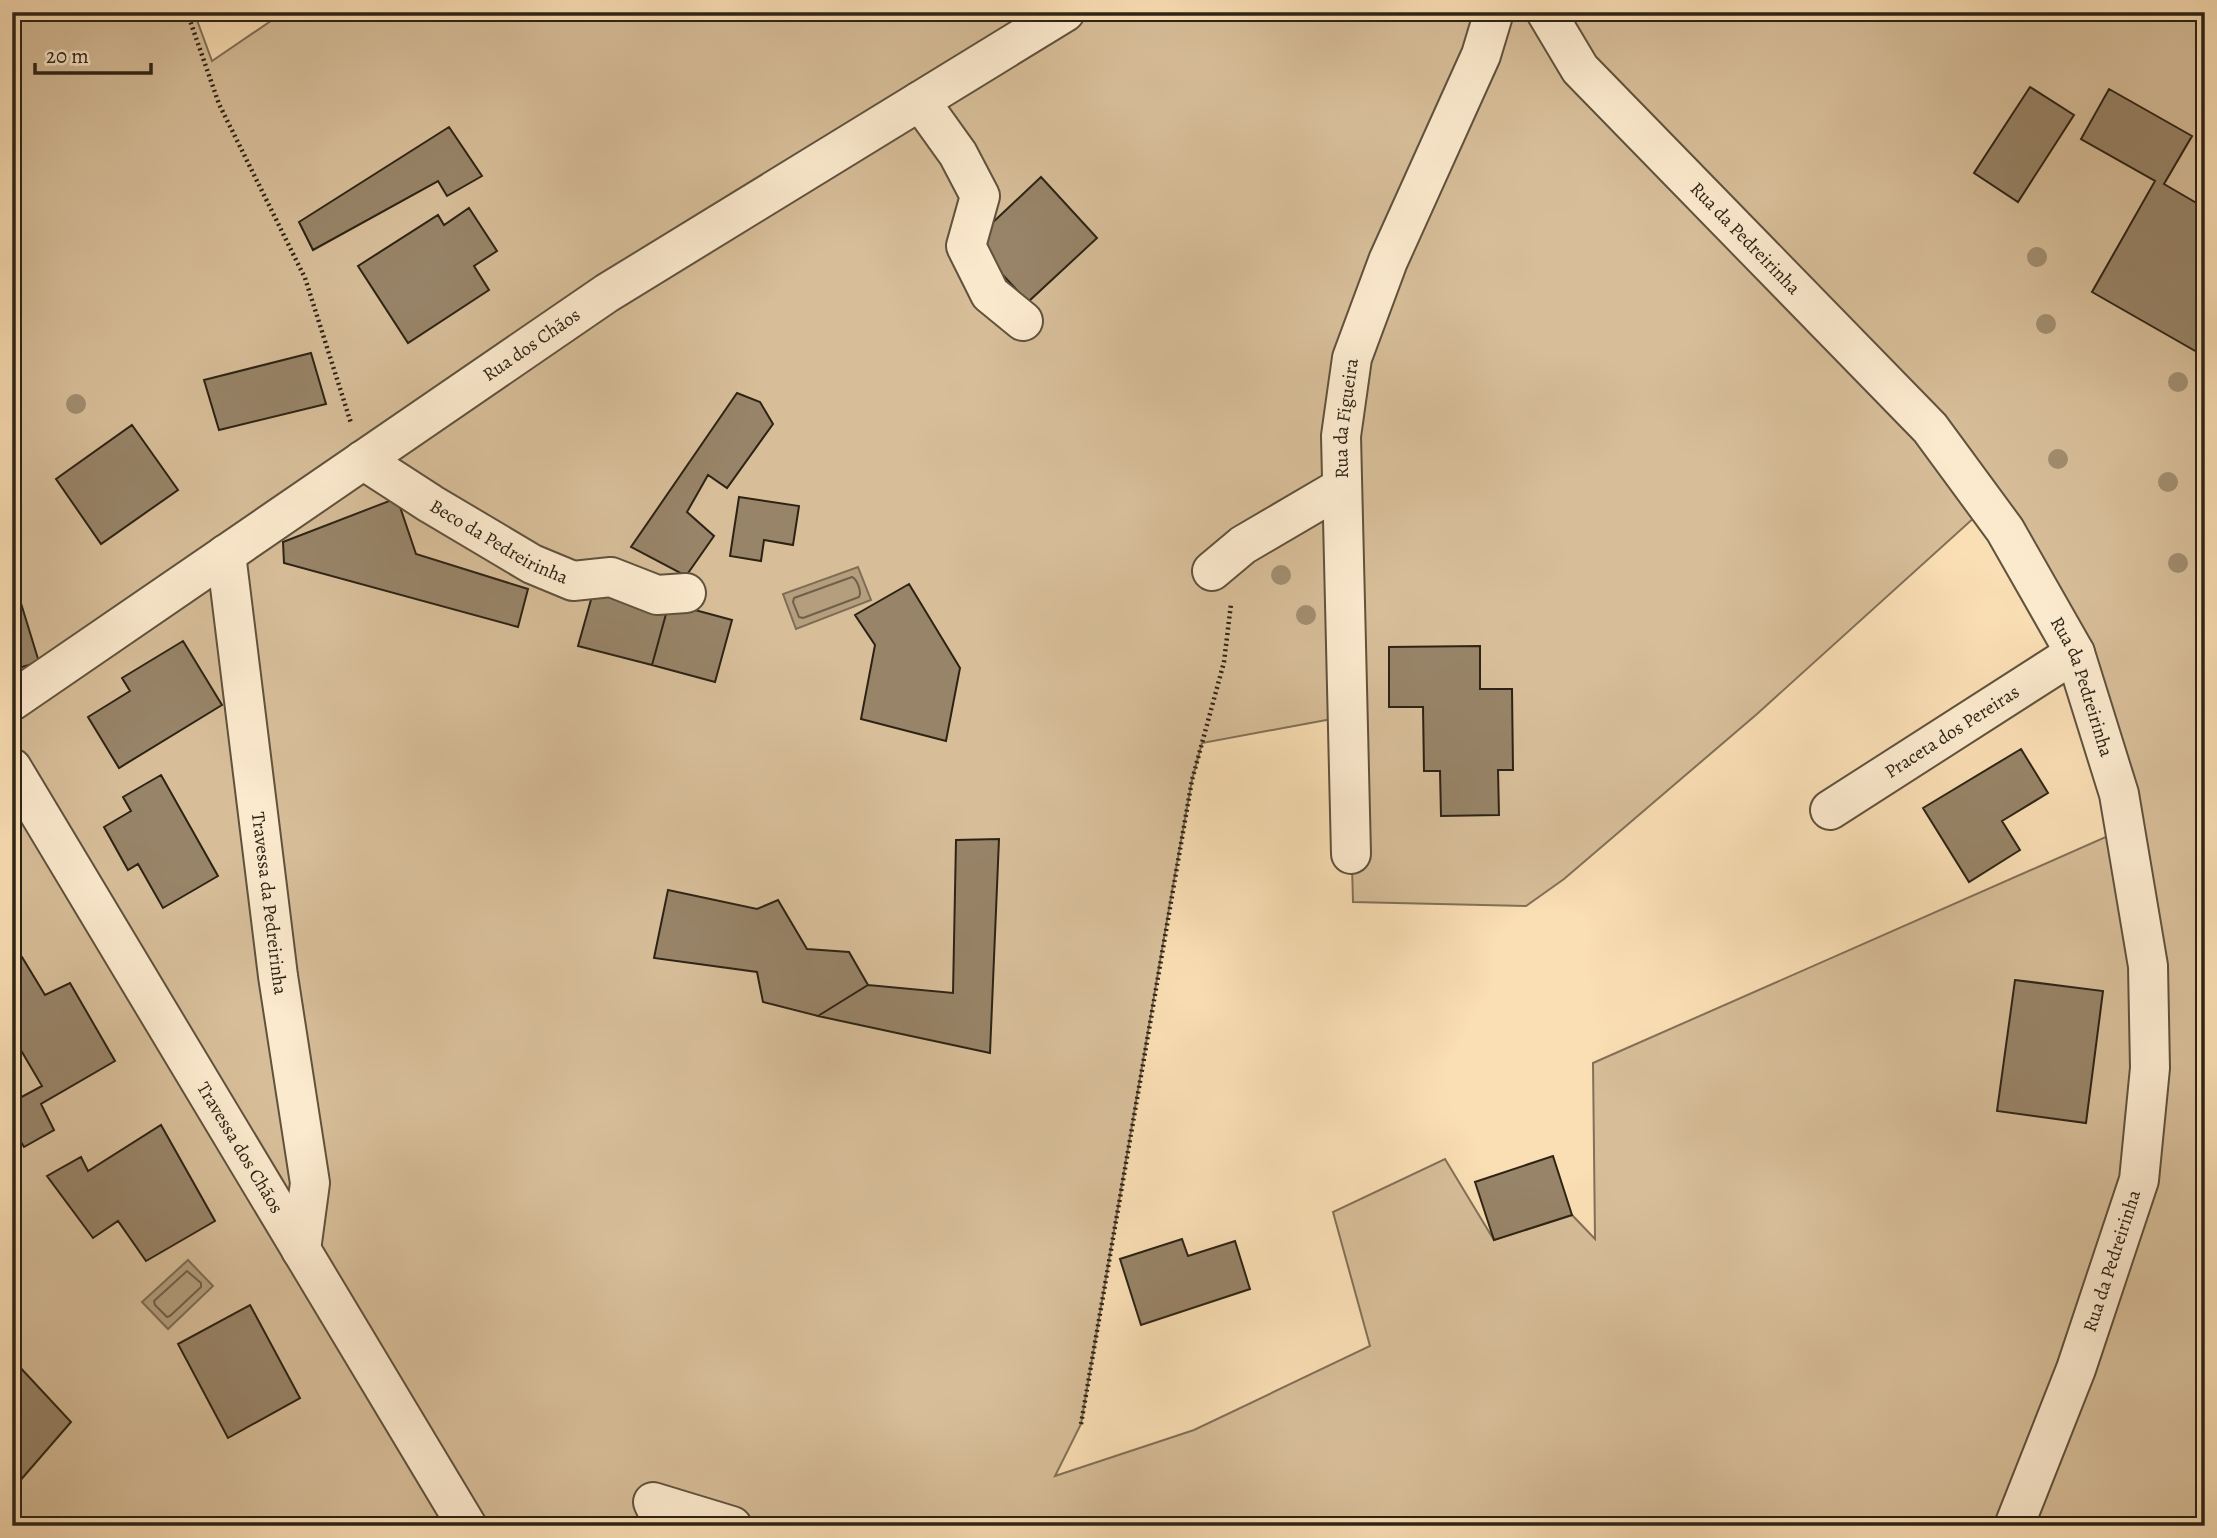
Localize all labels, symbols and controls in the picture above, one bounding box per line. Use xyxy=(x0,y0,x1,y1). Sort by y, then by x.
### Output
scale bar xyxy=(35,32,150,76)
text: 20 m xyxy=(46,42,89,70)
street label: Rua da Pedreirinha xyxy=(1684,176,1806,301)
street label: Rua dos Chãos xyxy=(478,302,586,387)
street label: Rua da Figueira xyxy=(1328,356,1365,479)
street label: Beco da Pedreirinha xyxy=(425,493,572,591)
street label: Rua da Pedreirinha xyxy=(2044,612,2120,760)
street label: Praceta dos Pereiras xyxy=(1880,679,2024,785)
street label: Travessa da Pedreirinha xyxy=(245,810,294,997)
street label: Travessa dos Chãos xyxy=(190,1077,290,1218)
street label: Rua da Pedreirinha xyxy=(2077,1186,2147,1335)

